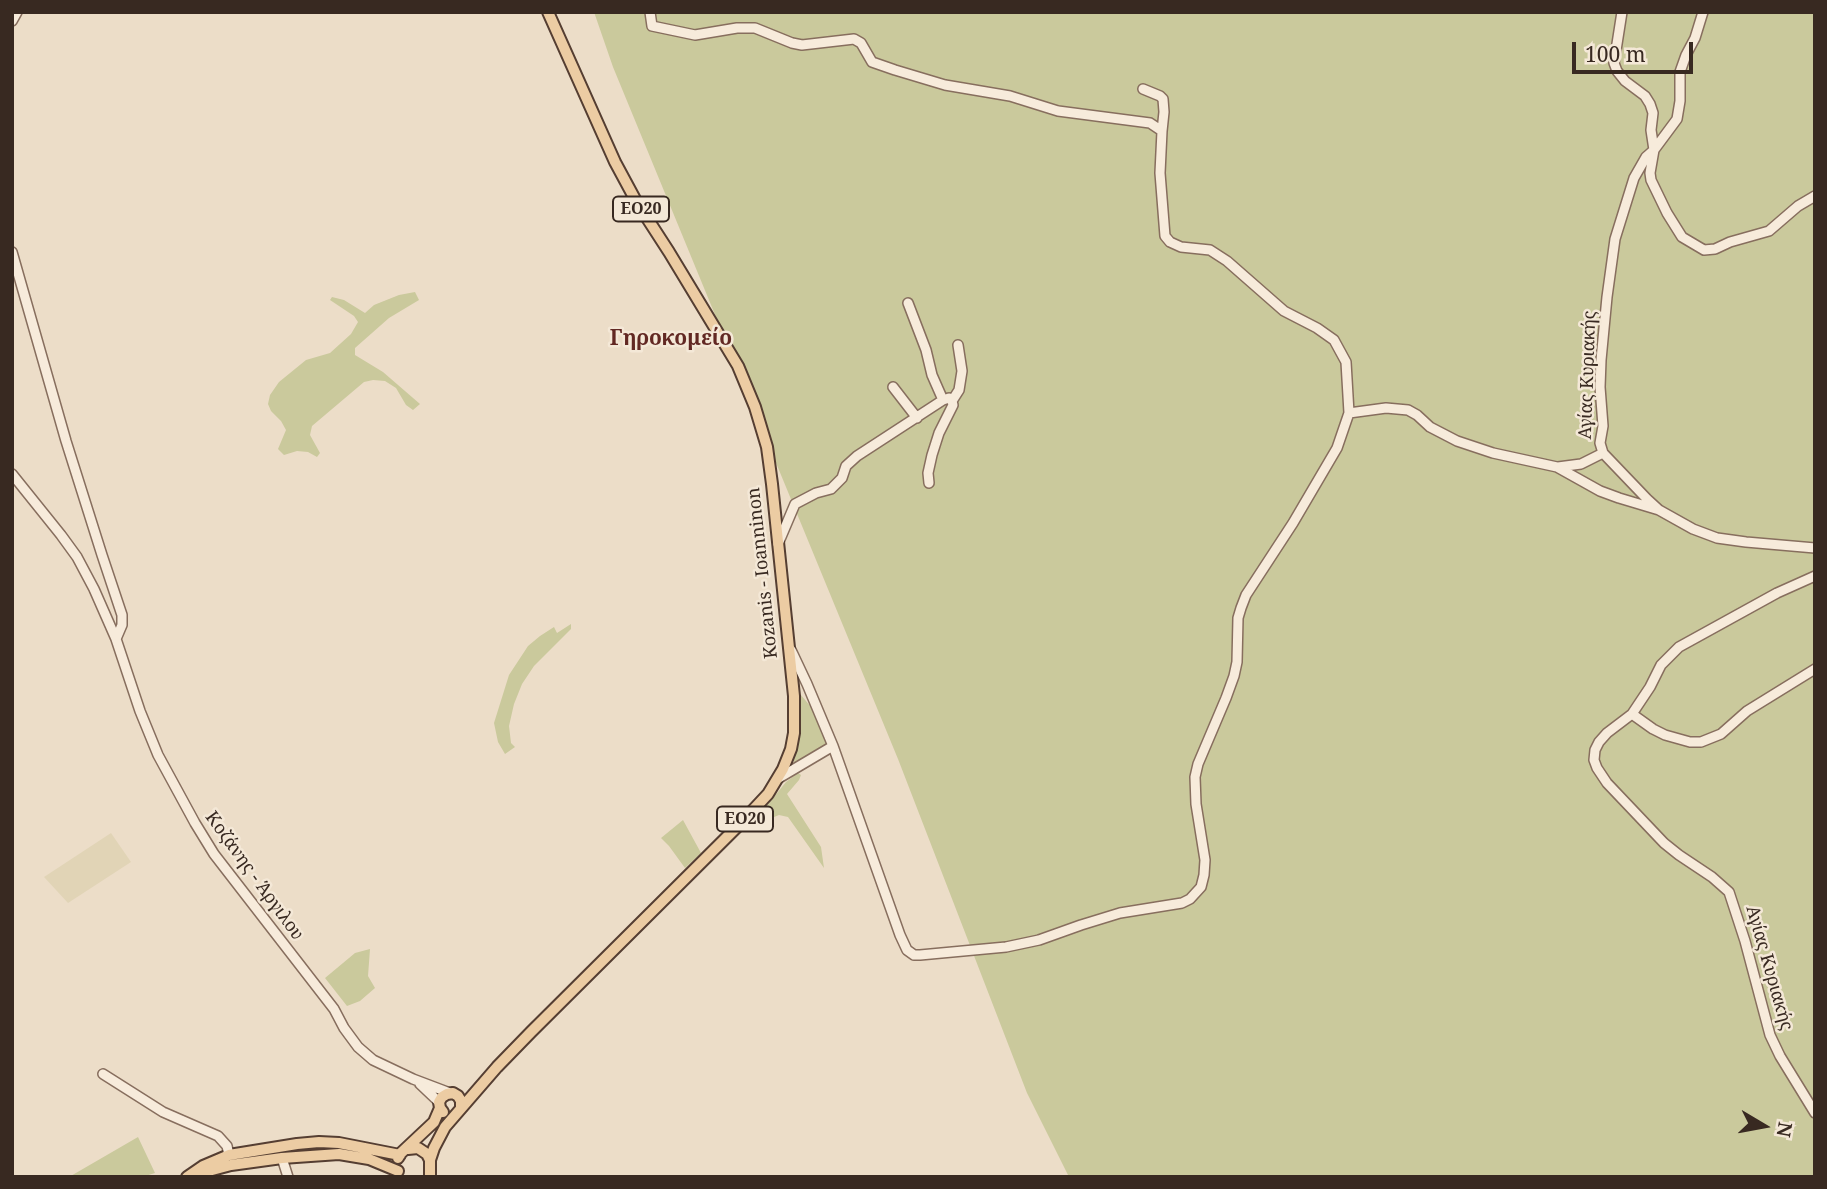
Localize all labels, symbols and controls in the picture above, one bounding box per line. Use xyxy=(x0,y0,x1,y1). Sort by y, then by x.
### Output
scale bar xyxy=(1575,28,1696,72)
text: 100 m xyxy=(1585,40,1646,68)
road number: ΕΟ20 xyxy=(613,196,669,222)
street label: Αγίας Κυριακής xyxy=(1575,310,1601,440)
district label: Γηροκομείο xyxy=(610,326,732,352)
street label: Kozanis - Ioanninon xyxy=(743,486,783,660)
road number: ΕΟ20 xyxy=(717,806,773,832)
street label: Κοζάνης - Άργιλου xyxy=(200,807,308,945)
street label: Αγίας Κυριακής xyxy=(1741,903,1797,1033)
north arrow xyxy=(1729,1091,1799,1161)
text: N xyxy=(1771,1120,1799,1139)

